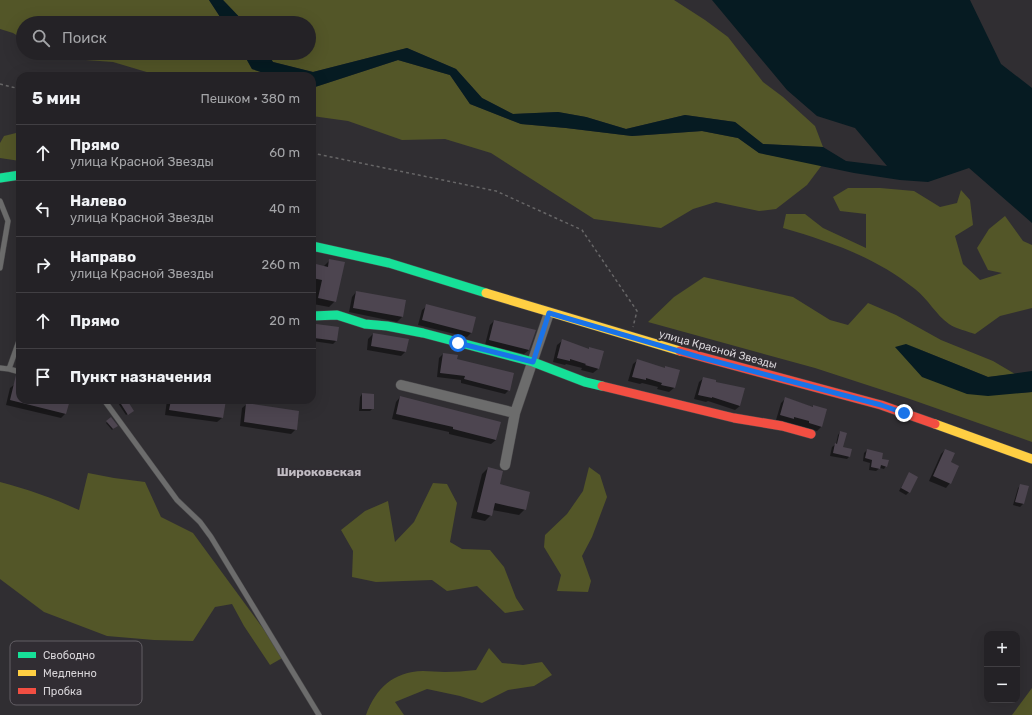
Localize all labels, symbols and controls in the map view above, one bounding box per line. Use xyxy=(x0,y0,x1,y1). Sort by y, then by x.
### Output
search box xyxy=(16,16,316,60)
icon: search xyxy=(30,27,52,49)
text: Поиск xyxy=(62,29,107,47)
text: 5 мин xyxy=(32,88,81,108)
text: Пешком · 380 m xyxy=(200,91,300,106)
text: Прямо xyxy=(70,136,120,154)
icon: ahead xyxy=(32,142,54,164)
text: 60 m xyxy=(269,145,300,160)
text: улица Красной Звезды xyxy=(70,154,214,169)
text: Налево xyxy=(70,192,127,210)
icon: left xyxy=(32,198,54,220)
text: 40 m xyxy=(269,201,300,216)
text: улица Красной Звезды xyxy=(70,210,214,225)
text: Направо xyxy=(70,248,136,266)
icon: right xyxy=(32,254,54,276)
text: 260 m xyxy=(262,257,300,272)
text: улица Красной Звезды xyxy=(70,266,214,281)
icon: ahead xyxy=(32,310,54,332)
text: Прямо xyxy=(70,312,120,330)
text: 20 m xyxy=(269,313,300,328)
street label: улица Красной Звезды xyxy=(657,327,778,372)
route start xyxy=(449,334,467,352)
icon: arrive xyxy=(32,366,54,388)
text: Пункт назначения xyxy=(70,368,212,386)
route end xyxy=(895,404,913,422)
district label: Широковская xyxy=(277,465,361,479)
map controls xyxy=(984,631,1020,703)
button: + xyxy=(984,631,1020,667)
legend xyxy=(10,641,142,705)
text: Свободно xyxy=(43,649,95,662)
text: Медленно xyxy=(43,667,97,680)
button: − xyxy=(984,667,1020,703)
text: Пробка xyxy=(43,685,82,698)

